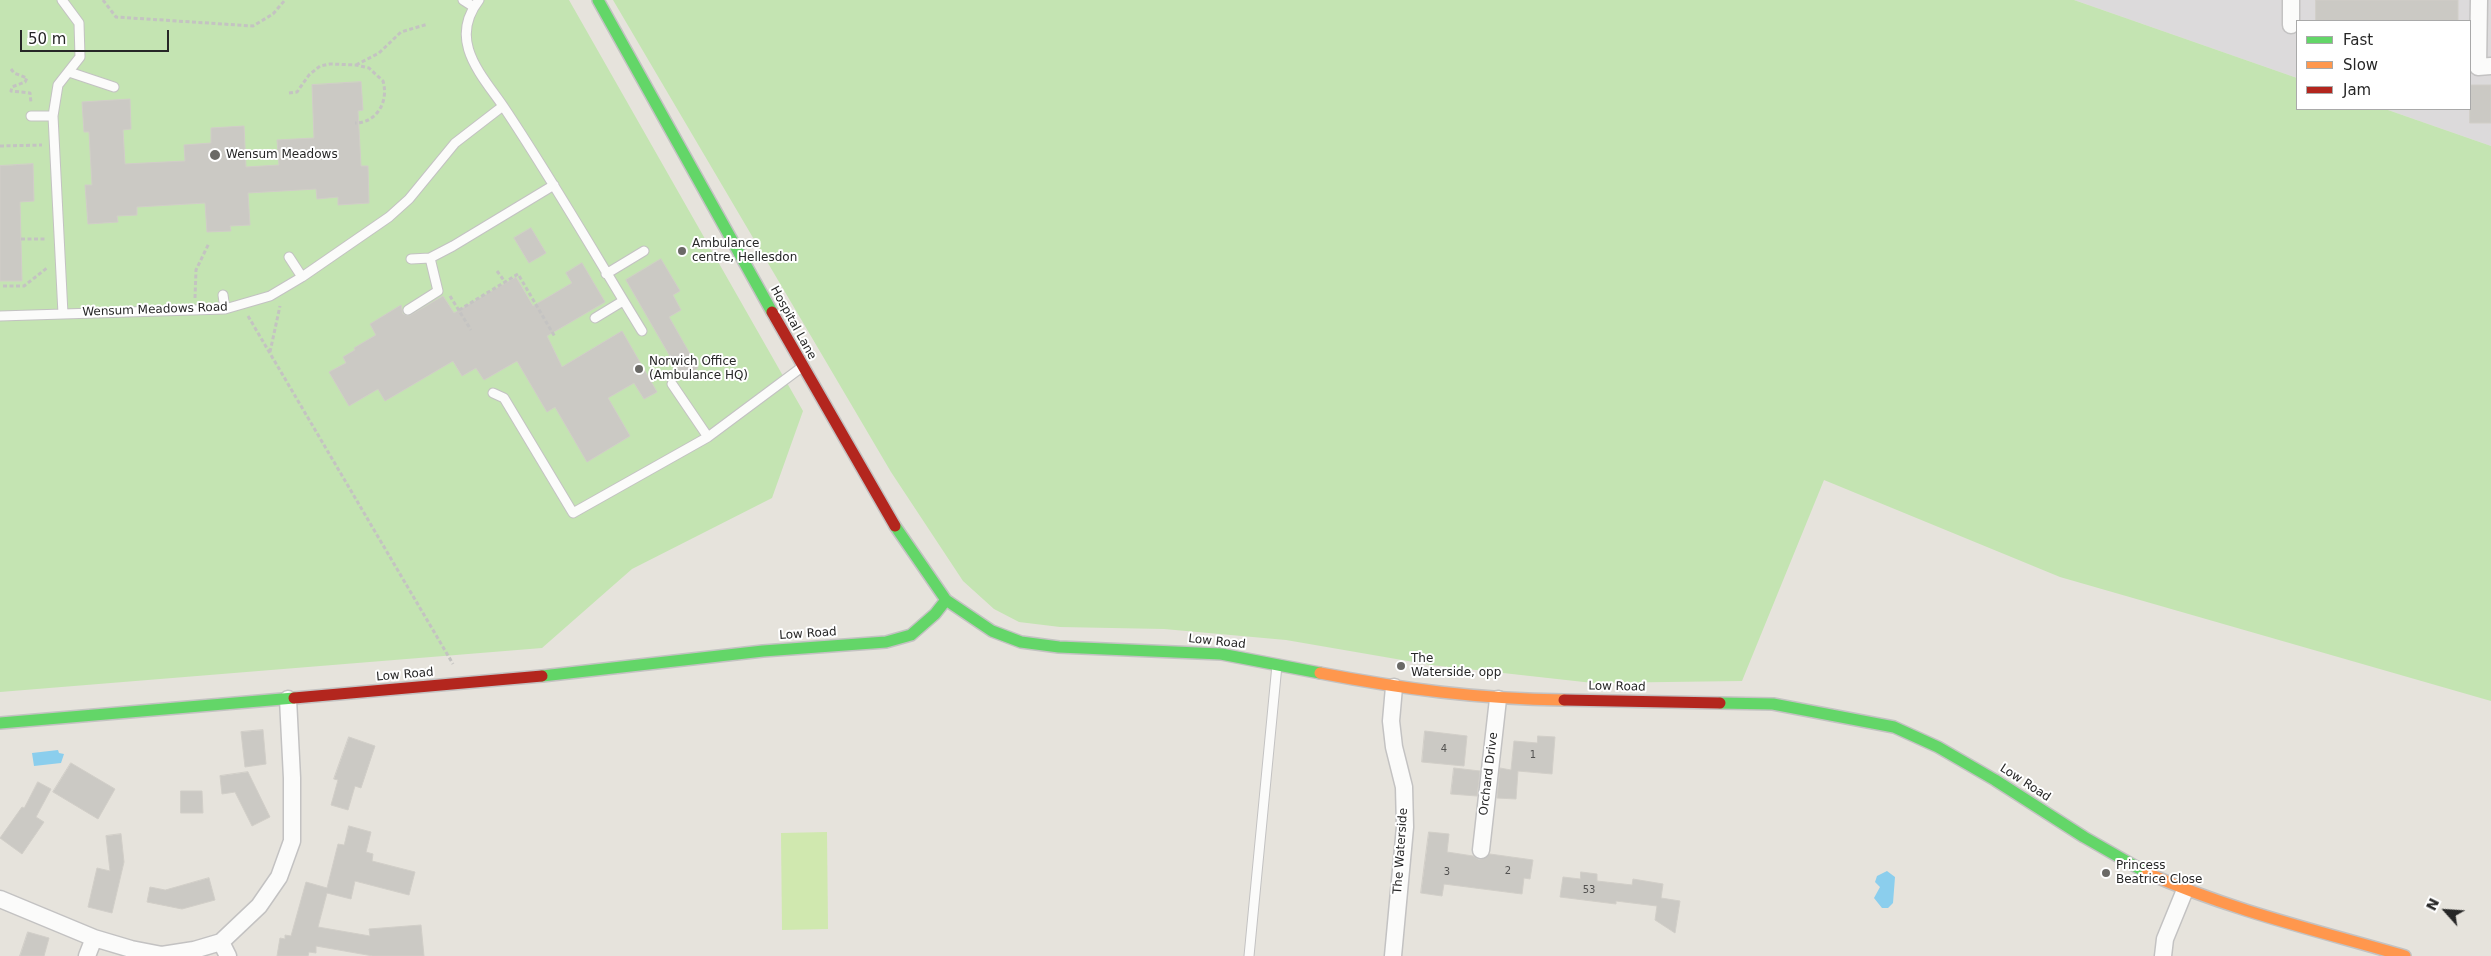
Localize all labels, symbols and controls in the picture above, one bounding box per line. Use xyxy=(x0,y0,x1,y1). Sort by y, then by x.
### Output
scale bar xyxy=(22,20,171,52)
legend xyxy=(2296,20,2471,110)
text: 50 m xyxy=(28,30,66,48)
text: Fast xyxy=(2343,31,2373,49)
text: Slow xyxy=(2343,56,2378,74)
text: Jam xyxy=(2343,81,2371,99)
marker: Wensum Meadows xyxy=(208,148,222,162)
place label: Wensum Meadows xyxy=(226,148,338,162)
place label: Ambulance centre, Hellesdon xyxy=(692,237,797,265)
marker: Ambulance centre, Hellesdon xyxy=(676,245,688,257)
street label: Hospital Lane xyxy=(767,284,819,362)
street label: Wensum Meadows Road xyxy=(82,300,228,320)
place label: Norwich Office (Ambulance HQ) xyxy=(649,355,748,383)
marker: Norwich Office (Ambulance HQ) xyxy=(633,363,645,375)
street label: Low Road xyxy=(779,625,837,643)
street label: Low Road xyxy=(1188,632,1246,652)
place label: The Waterside, opp xyxy=(1411,652,1501,680)
marker: The Waterside, opp xyxy=(1395,660,1407,672)
street label: Low Road xyxy=(376,665,434,685)
street label: Low Road xyxy=(1588,679,1646,695)
street label: Orchard Drive xyxy=(1477,732,1501,816)
house number: 4 xyxy=(1441,743,1447,755)
house number: 1 xyxy=(1530,749,1536,761)
street label: Low Road xyxy=(1997,761,2053,805)
street label: The Waterside xyxy=(1391,808,1411,894)
place label: Princess Beatrice Close xyxy=(2116,859,2202,887)
house number: 2 xyxy=(1505,865,1511,877)
house number: 3 xyxy=(1444,866,1450,878)
marker: Princess Beatrice Close xyxy=(2100,867,2112,879)
house number: 53 xyxy=(1583,884,1595,896)
north arrow xyxy=(2421,886,2471,936)
text: N xyxy=(2423,896,2442,913)

